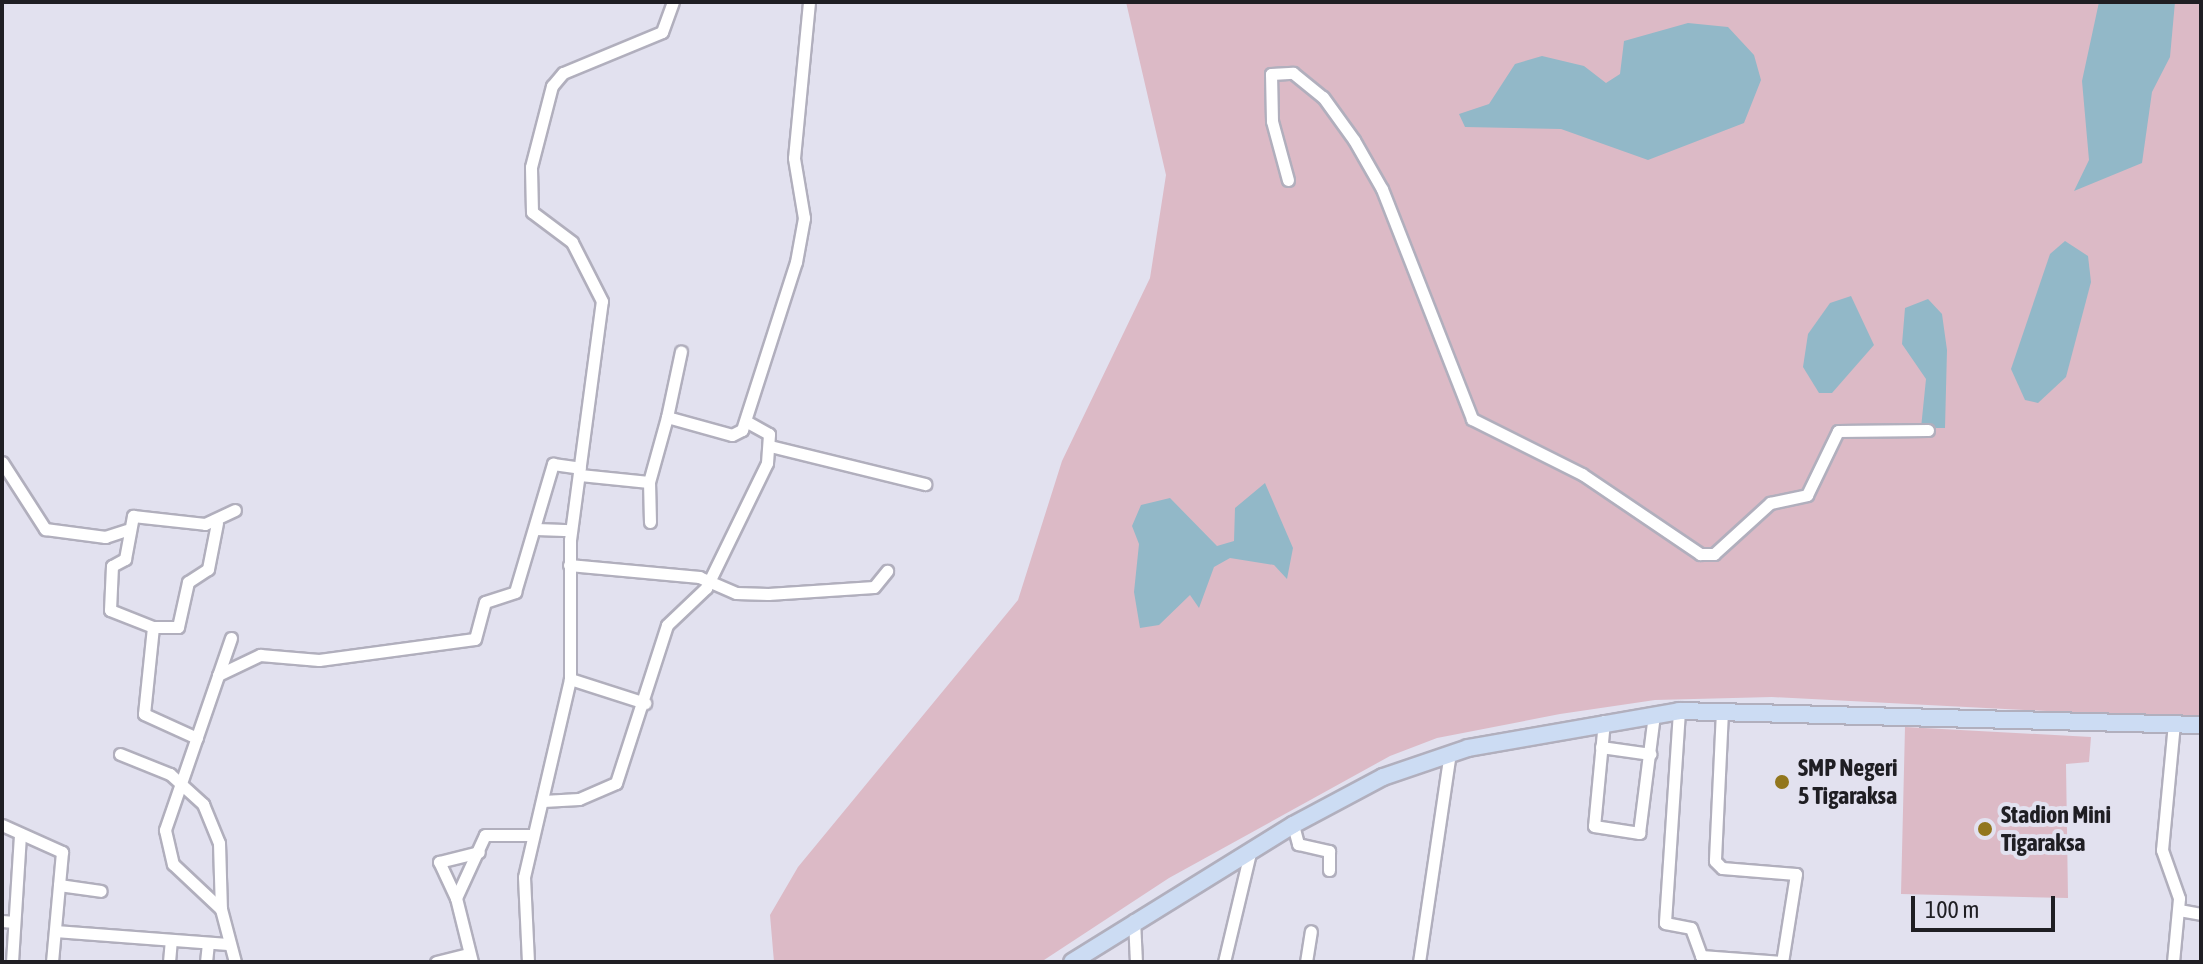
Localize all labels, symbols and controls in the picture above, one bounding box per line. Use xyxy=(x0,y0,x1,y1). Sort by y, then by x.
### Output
place label: SMP Negeri 5 Tigaraksa xyxy=(1798,754,1898,810)
marker: SMP Negeri 5 Tigaraksa xyxy=(1773,773,1791,791)
place label: Stadion Mini Tigaraksa xyxy=(2001,801,2111,857)
marker: Stadion Mini Tigaraksa xyxy=(1976,820,1994,838)
scale bar xyxy=(1915,880,2059,930)
text: 100 m xyxy=(1925,896,1979,923)

